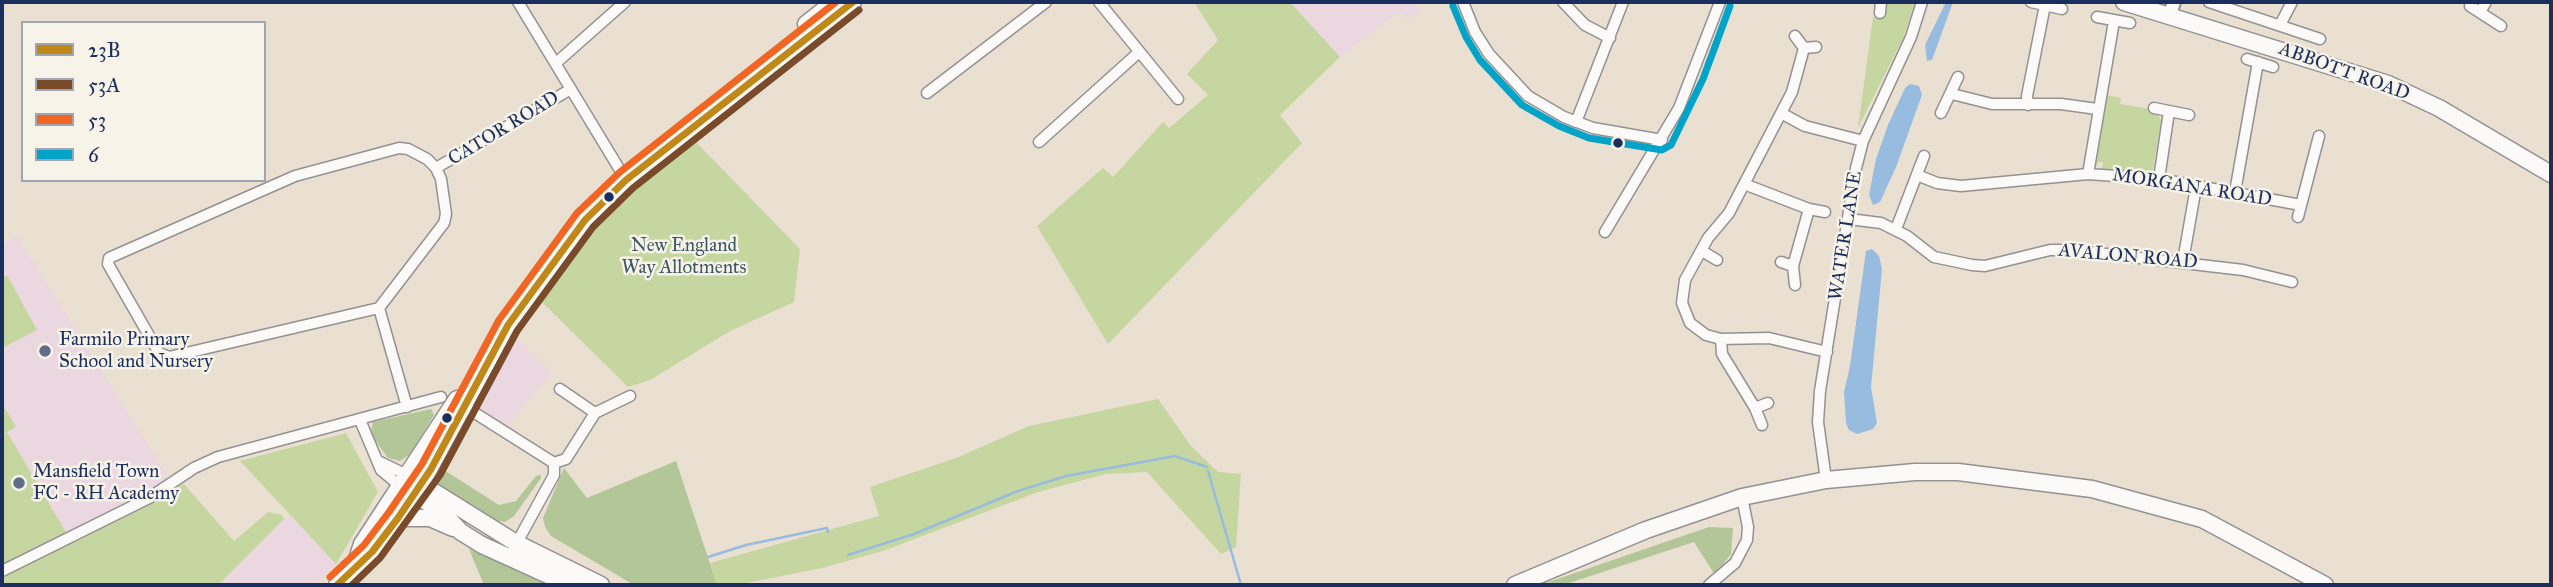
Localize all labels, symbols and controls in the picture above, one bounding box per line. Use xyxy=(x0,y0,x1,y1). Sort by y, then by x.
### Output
legend xyxy=(21,21,266,182)
text: 23B xyxy=(88,37,121,63)
street label: ABBOTT ROAD xyxy=(2275,38,2413,106)
text: 53A xyxy=(88,72,120,98)
street label: CATOR ROAD xyxy=(445,87,563,171)
text: 53 xyxy=(88,107,106,133)
unlabelled marker xyxy=(1611,136,1625,150)
text: 6 xyxy=(88,142,99,168)
street label: MORGANA ROAD xyxy=(2111,164,2273,212)
street label: WATER LANE xyxy=(1825,170,1867,302)
unlabelled marker xyxy=(602,190,616,204)
park label: New England Way Allotments xyxy=(621,235,747,279)
street label: AVALON ROAD xyxy=(2057,240,2199,274)
place label: Farmilo Primary School and Nursery xyxy=(59,329,213,373)
marker: Farmilo Primary School and Nursery xyxy=(37,343,53,359)
unlabelled marker xyxy=(440,411,454,425)
place label: Mansfield Town FC - RH Academy xyxy=(33,461,179,505)
marker: Mansfield Town FC - RH Academy xyxy=(11,475,27,491)

